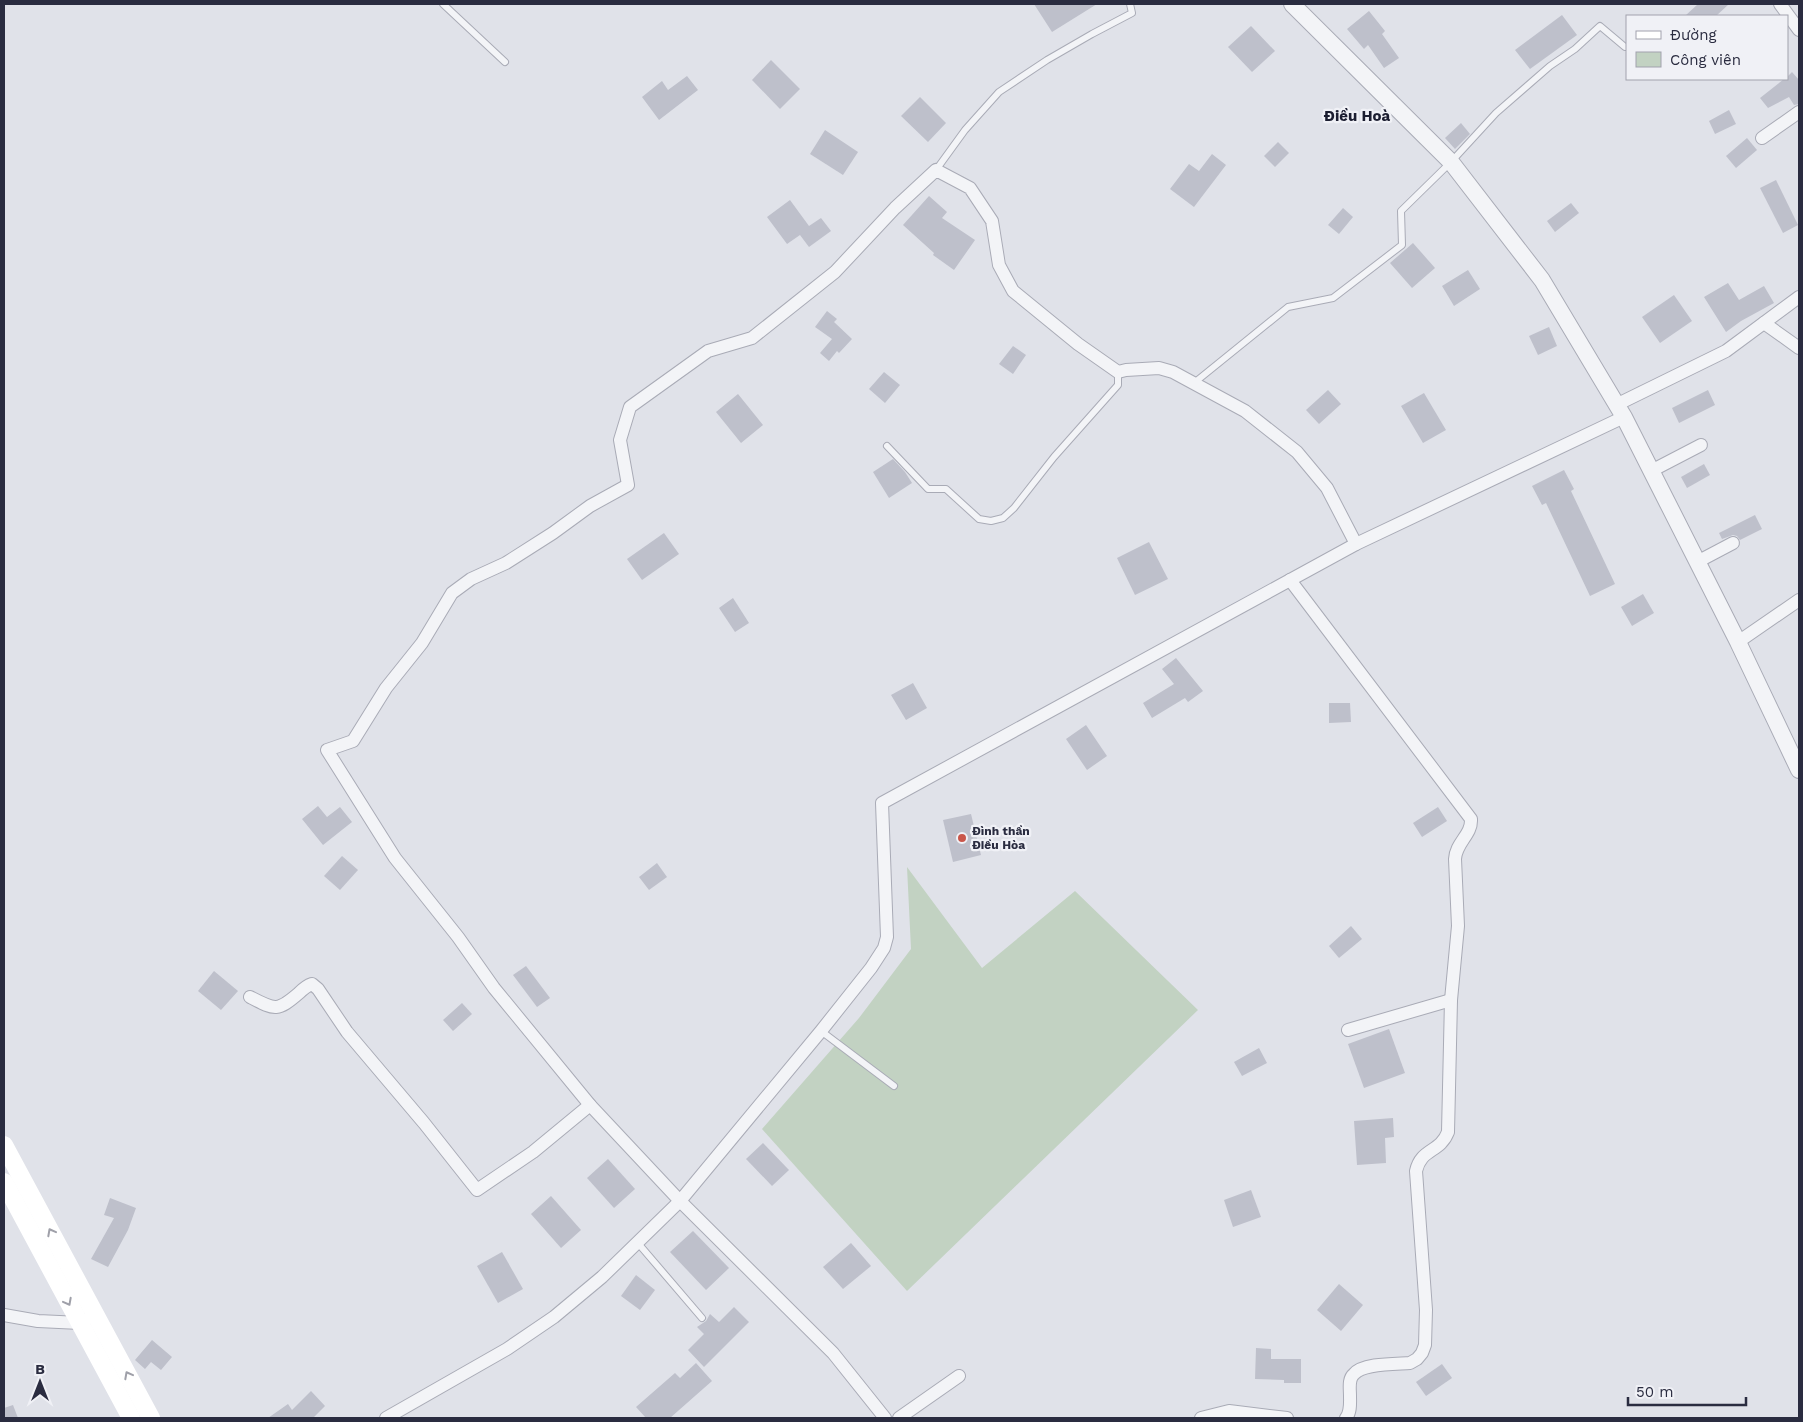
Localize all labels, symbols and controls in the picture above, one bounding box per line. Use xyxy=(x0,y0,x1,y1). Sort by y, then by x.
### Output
legend xyxy=(1626,15,1788,80)
text: Đường xyxy=(1670,26,1717,44)
text: Công viên xyxy=(1670,51,1741,69)
district label: Điều Hoà xyxy=(1324,107,1391,125)
place label: Đình thần Điều Hòa xyxy=(972,824,1030,852)
marker: Đình thần Điều Hòa xyxy=(956,832,968,844)
one-way arrow xyxy=(47,1229,57,1238)
one-way arrow xyxy=(62,1297,72,1306)
north arrow xyxy=(15,1357,65,1407)
text: B xyxy=(35,1361,45,1377)
one-way arrow xyxy=(124,1372,134,1381)
scale bar xyxy=(1628,1374,1746,1406)
text: 50 m xyxy=(1636,1383,1673,1401)

